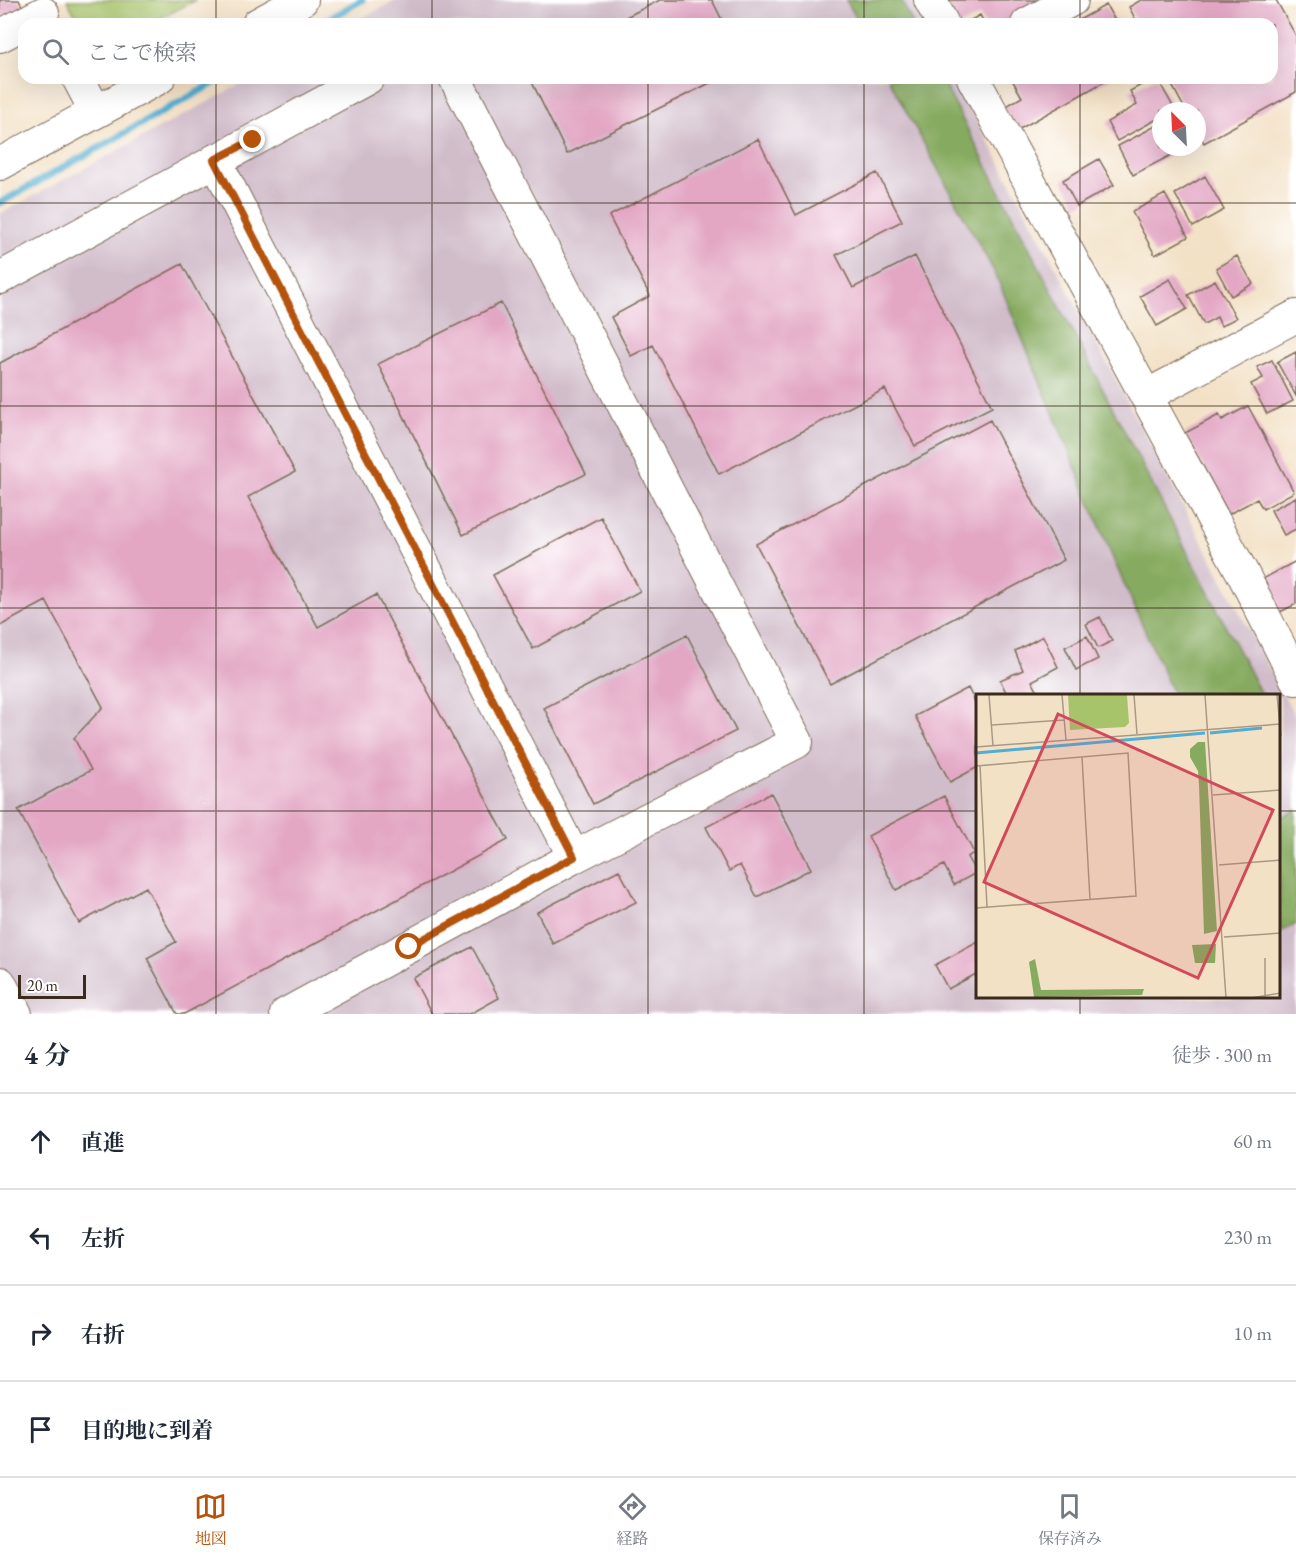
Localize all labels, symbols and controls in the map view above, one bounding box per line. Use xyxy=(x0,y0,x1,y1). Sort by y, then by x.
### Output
search box xyxy=(18,18,1278,84)
icon: search xyxy=(39,35,72,68)
text: ここで検索 xyxy=(87,38,197,67)
north arrow xyxy=(1152,102,1206,156)
route end xyxy=(239,126,265,152)
inset map xyxy=(976,694,1281,999)
route start xyxy=(395,933,421,959)
scale bar xyxy=(18,972,86,1000)
text: 20 m xyxy=(27,975,58,996)
text: 4 分 xyxy=(24,1038,70,1072)
text: 徒歩 · 300 m xyxy=(1172,1042,1272,1068)
icon: ahead xyxy=(24,1125,57,1158)
text: 直進 xyxy=(81,1128,125,1157)
text: 60 m xyxy=(1233,1128,1272,1154)
icon: left xyxy=(24,1221,57,1254)
text: 左折 xyxy=(81,1224,125,1253)
text: 230 m xyxy=(1224,1224,1272,1250)
icon: right xyxy=(24,1317,57,1350)
text: 右折 xyxy=(81,1320,125,1349)
text: 10 m xyxy=(1233,1320,1272,1346)
icon: arrive xyxy=(24,1413,57,1446)
text: 目的地に到着 xyxy=(81,1416,213,1445)
tab: 地図 xyxy=(194,1490,227,1549)
tab: 経路 xyxy=(616,1490,649,1549)
tab: 保存済み xyxy=(1038,1490,1102,1549)

